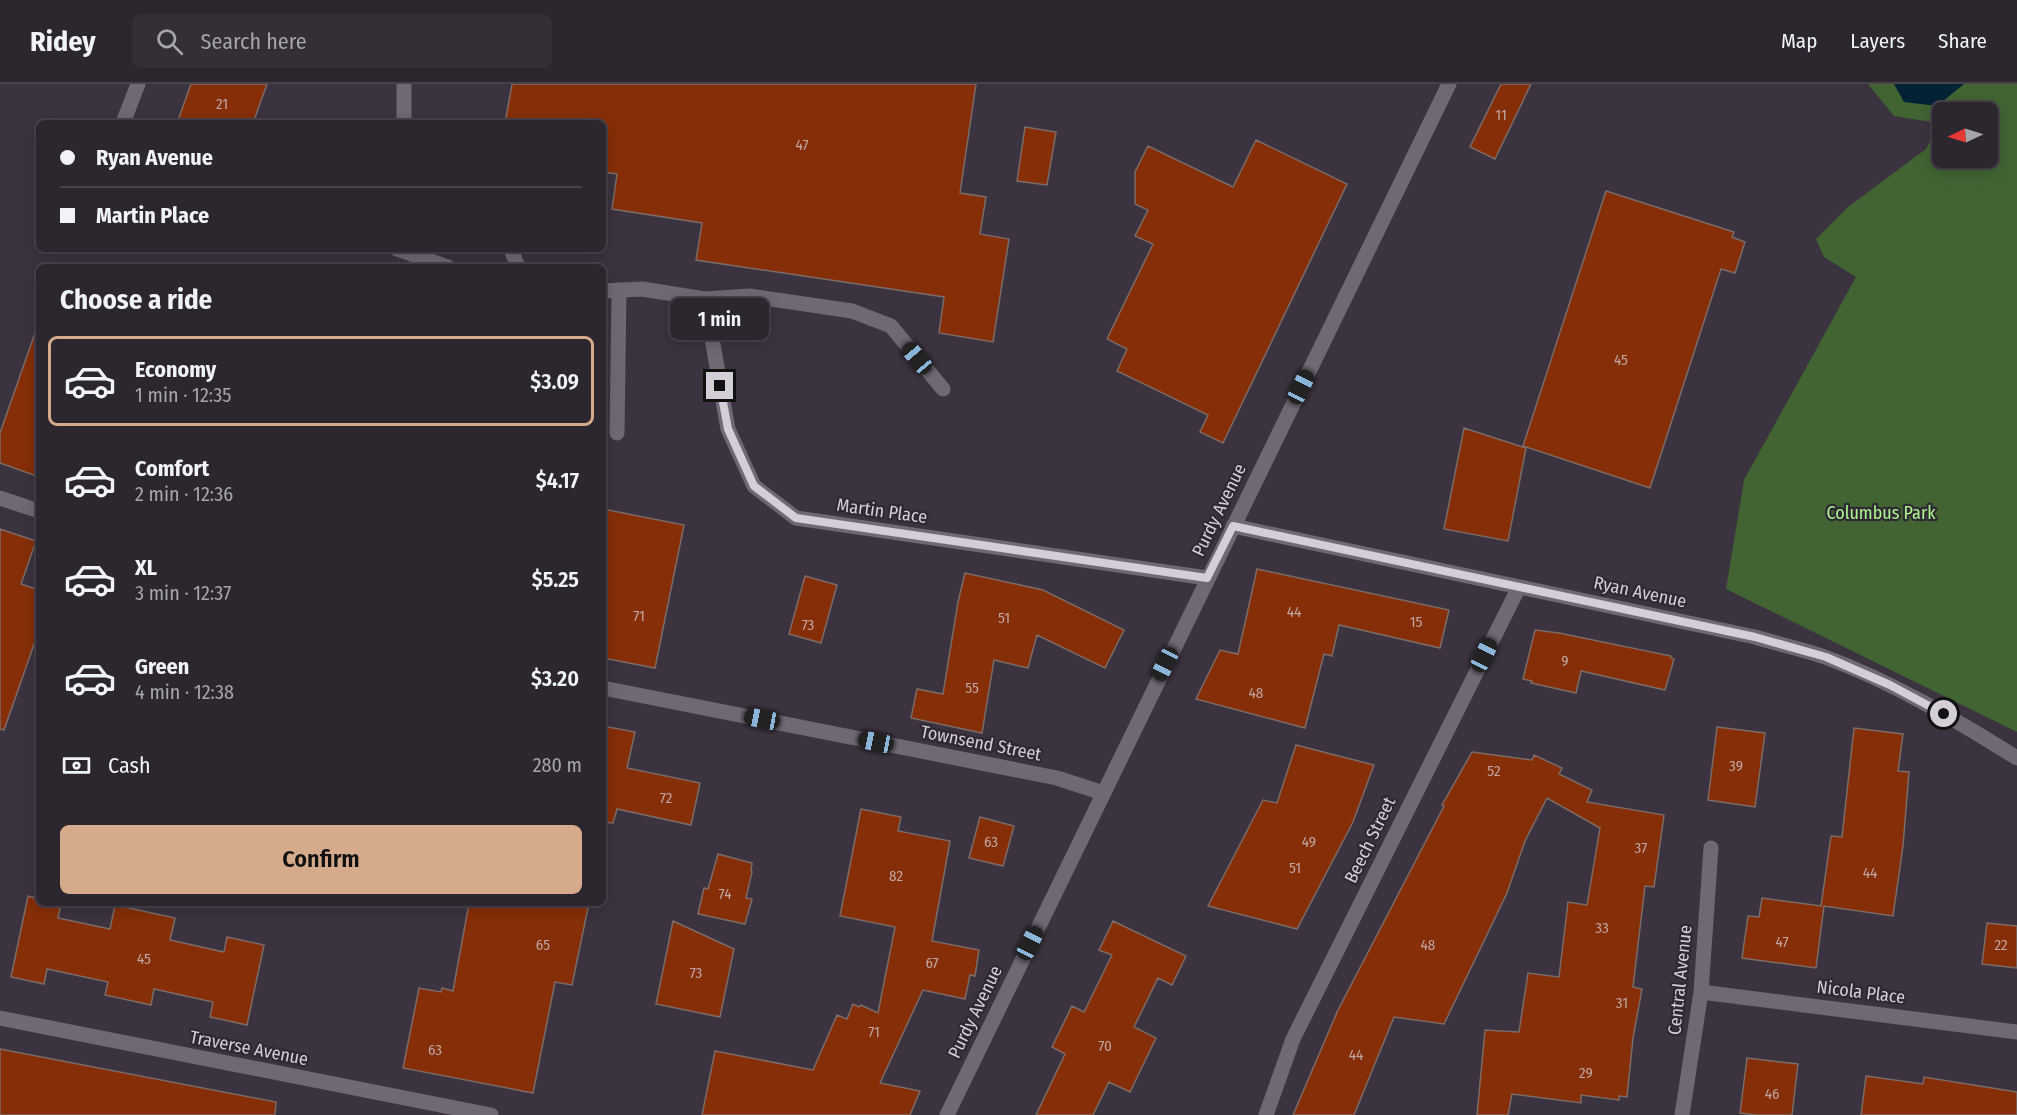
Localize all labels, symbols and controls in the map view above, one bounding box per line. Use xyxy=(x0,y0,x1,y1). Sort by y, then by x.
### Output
search box xyxy=(132,14,552,68)
text: Ridey xyxy=(30,25,96,58)
icon: search xyxy=(153,25,186,58)
text: Search here xyxy=(201,28,307,55)
text: Map xyxy=(1781,28,1817,54)
text: Layers xyxy=(1850,28,1905,54)
text: Share xyxy=(1938,28,1987,54)
house number: 21 xyxy=(216,95,228,113)
north arrow xyxy=(1932,102,1998,168)
map controls xyxy=(1932,102,1998,168)
house number: 11 xyxy=(1495,106,1507,124)
house number: 47 xyxy=(795,136,809,154)
text: Ryan Avenue xyxy=(96,144,213,171)
text: Martin Place xyxy=(96,202,209,229)
text: Choose a ride xyxy=(60,284,212,316)
callout: 1 min xyxy=(670,299,770,341)
text: 1 min xyxy=(698,307,741,331)
car xyxy=(899,338,935,378)
house number: 45 xyxy=(1614,351,1628,369)
icon: car xyxy=(63,354,117,408)
text: Economy xyxy=(135,356,216,383)
car xyxy=(1285,367,1317,407)
text: $3.09 xyxy=(530,368,579,395)
route end xyxy=(706,372,733,399)
text: 1 min · 12:35 xyxy=(135,383,231,407)
icon: car xyxy=(63,453,117,507)
text: Comfort xyxy=(135,455,209,482)
street label: Purdy Avenue xyxy=(1187,460,1251,560)
text: $4.17 xyxy=(536,467,579,494)
text: 2 min · 12:36 xyxy=(135,482,233,506)
street label: Martin Place xyxy=(835,494,929,528)
park label: Columbus Park xyxy=(1826,502,1936,524)
icon: car xyxy=(63,552,117,606)
text: XL xyxy=(135,554,157,581)
text: $5.25 xyxy=(532,566,579,593)
street label: Ryan Avenue xyxy=(1592,571,1688,613)
text: 3 min · 12:37 xyxy=(135,581,231,605)
house number: 44 xyxy=(1287,603,1301,621)
house number: 71 xyxy=(633,607,645,625)
house number: 51 xyxy=(998,609,1010,627)
house number: 15 xyxy=(1410,613,1422,631)
house number: 73 xyxy=(802,616,815,634)
car xyxy=(1468,635,1500,675)
car xyxy=(1149,644,1181,684)
icon: car xyxy=(63,651,117,705)
house number: 9 xyxy=(1561,652,1569,670)
text: Green xyxy=(135,653,189,680)
text: $3.20 xyxy=(531,665,579,692)
house number: 55 xyxy=(965,679,979,697)
text: 4 min · 12:38 xyxy=(135,680,234,704)
house number: 48 xyxy=(1249,684,1263,702)
route start xyxy=(1930,700,1957,727)
car xyxy=(743,707,781,731)
street label: Townsend Street xyxy=(919,721,1043,765)
car xyxy=(857,730,895,754)
icon: cash xyxy=(60,749,93,782)
text: Cash xyxy=(108,752,151,779)
text: 280 m xyxy=(533,753,582,777)
house number: 39 xyxy=(1729,757,1743,775)
house number: 52 xyxy=(1487,762,1501,780)
house number: 72 xyxy=(660,789,673,807)
street label: Beech Street xyxy=(1340,793,1400,887)
button: Confirm xyxy=(60,825,582,894)
house number: 63 xyxy=(984,833,998,851)
house number: 49 xyxy=(1302,833,1316,851)
house number: 37 xyxy=(1635,839,1647,857)
house number: 51 xyxy=(1289,859,1301,877)
house number: 44 xyxy=(1863,864,1877,882)
house number: 82 xyxy=(889,867,903,885)
house number: 74 xyxy=(719,885,731,903)
house number: 33 xyxy=(1595,919,1609,937)
car xyxy=(1014,923,1046,963)
street label: Central Avenue xyxy=(1663,924,1697,1036)
house number: 47 xyxy=(1775,933,1789,951)
house number: 65 xyxy=(536,936,550,954)
house number: 48 xyxy=(1421,936,1435,954)
house number: 22 xyxy=(1994,936,2008,954)
house number: 45 xyxy=(137,950,151,968)
house number: 67 xyxy=(925,954,939,972)
street label: Purdy Avenue xyxy=(943,962,1007,1062)
house number: 73 xyxy=(690,964,703,982)
street label: Nicola Place xyxy=(1815,976,1907,1008)
house number: 31 xyxy=(1616,994,1628,1012)
house number: 71 xyxy=(868,1023,880,1041)
street label: Traverse Avenue xyxy=(188,1026,310,1070)
house number: 70 xyxy=(1098,1037,1112,1055)
house number: 63 xyxy=(428,1041,442,1059)
house number: 44 xyxy=(1349,1046,1363,1064)
house number: 29 xyxy=(1579,1064,1593,1082)
house number: 46 xyxy=(1765,1085,1779,1103)

